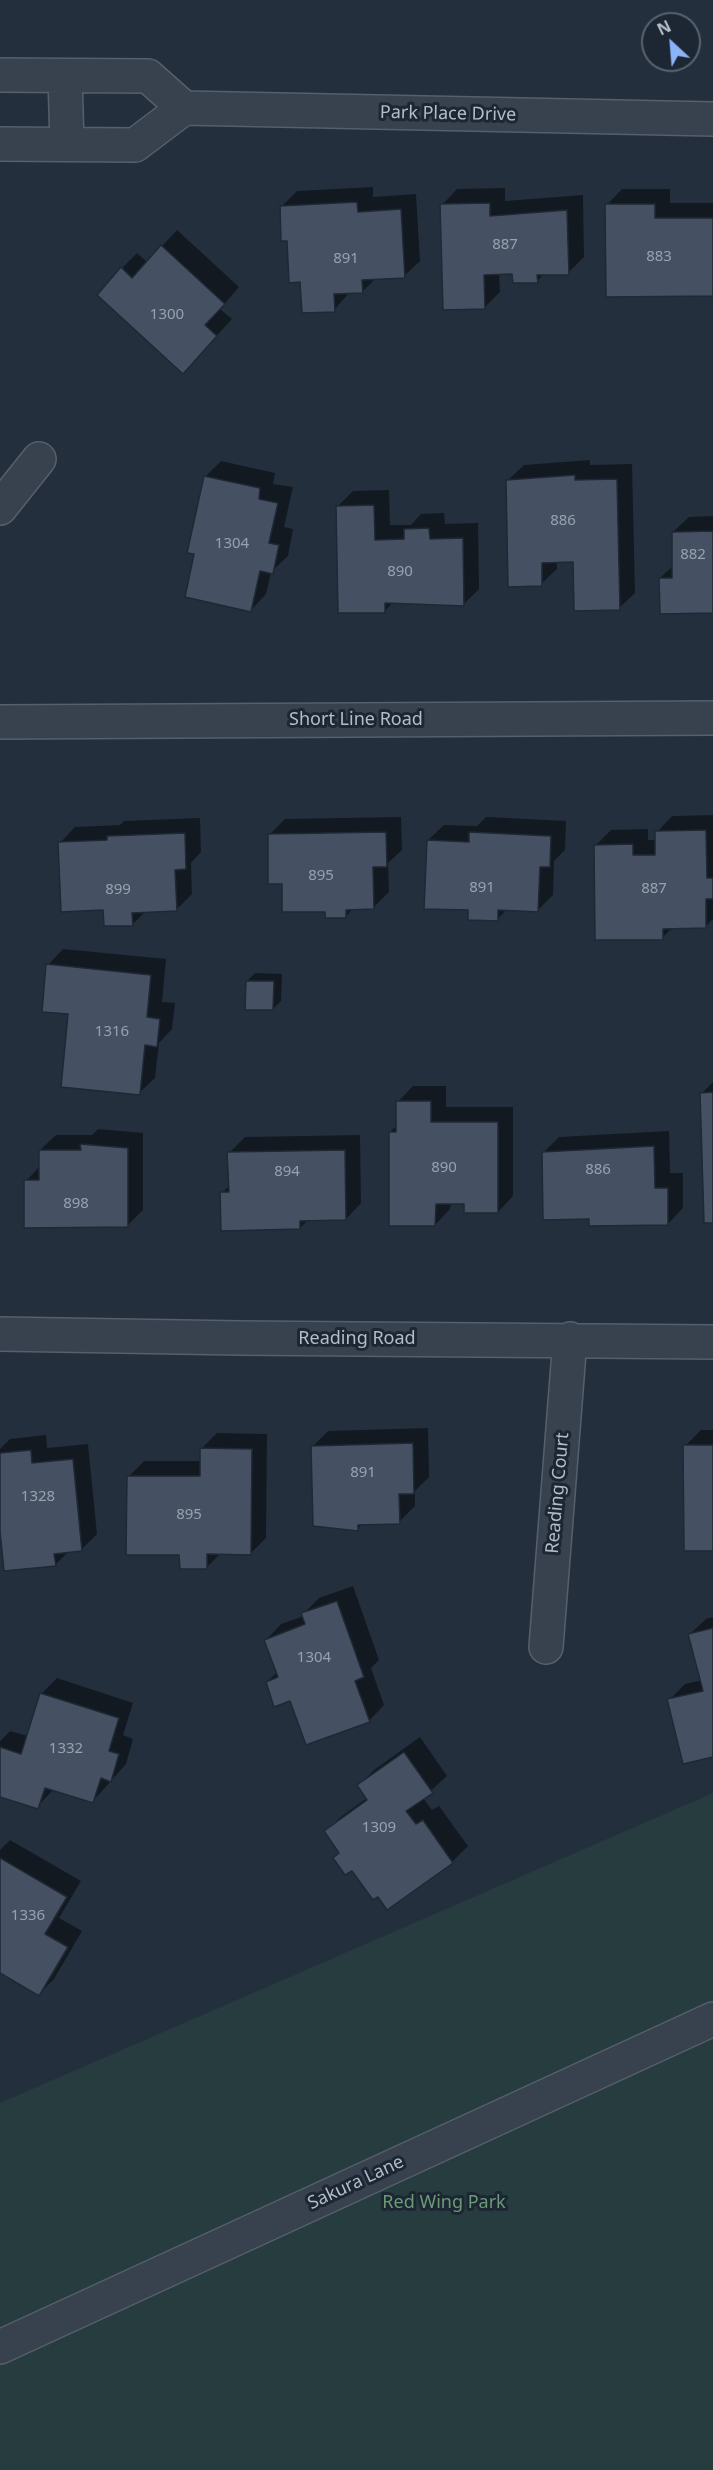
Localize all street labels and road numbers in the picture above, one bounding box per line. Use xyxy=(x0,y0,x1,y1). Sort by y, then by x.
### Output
street label: Park Place Drive xyxy=(380,102,516,126)
street label: Short Line Road xyxy=(289,709,423,731)
street label: Reading Road xyxy=(298,1328,416,1350)
street label: Reading Court xyxy=(542,1432,574,1554)
street label: Sakura Lane xyxy=(305,2151,407,2215)

